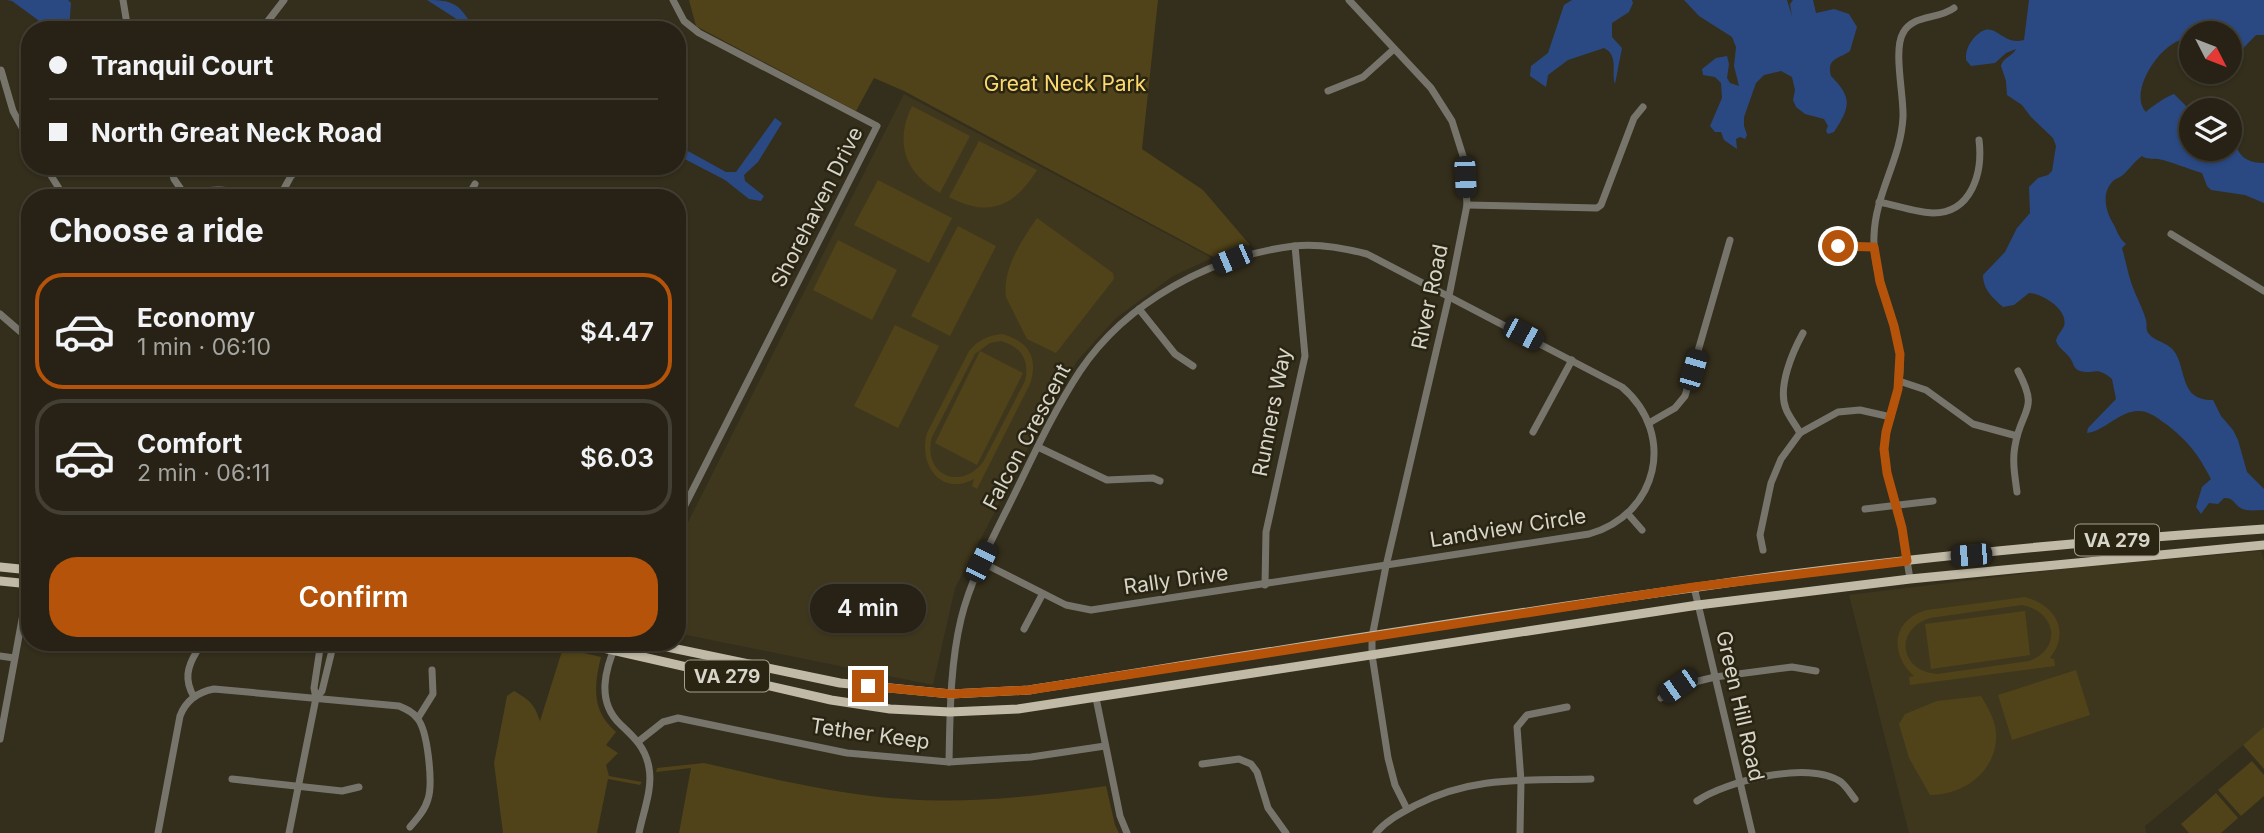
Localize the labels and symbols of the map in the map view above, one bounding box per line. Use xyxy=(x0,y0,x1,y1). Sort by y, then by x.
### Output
north arrow xyxy=(2179,21,2242,84)
park label: Great Neck Park xyxy=(984,71,1147,96)
street label: Shorehaven Drive xyxy=(765,123,868,291)
car xyxy=(1454,155,1477,199)
route start xyxy=(1822,230,1854,262)
car xyxy=(1209,241,1256,277)
street label: River Road xyxy=(1406,242,1453,352)
car xyxy=(1500,315,1547,353)
street label: Runners Way xyxy=(1247,345,1296,478)
car xyxy=(1678,347,1709,393)
street label: Falcon Crescent xyxy=(978,360,1076,514)
street label: Landview Circle xyxy=(1428,503,1588,552)
road number: VA 279 xyxy=(2075,524,2159,555)
car xyxy=(963,539,1000,585)
car xyxy=(1950,543,1993,567)
street label: Rally Drive xyxy=(1122,560,1230,599)
callout: 4 min xyxy=(810,584,926,634)
street label: Green Hill Road xyxy=(1711,628,1770,783)
road number: VA 279 xyxy=(685,660,769,692)
car xyxy=(1655,665,1702,707)
route end xyxy=(852,670,884,702)
street label: Tether Keep xyxy=(809,713,931,754)

